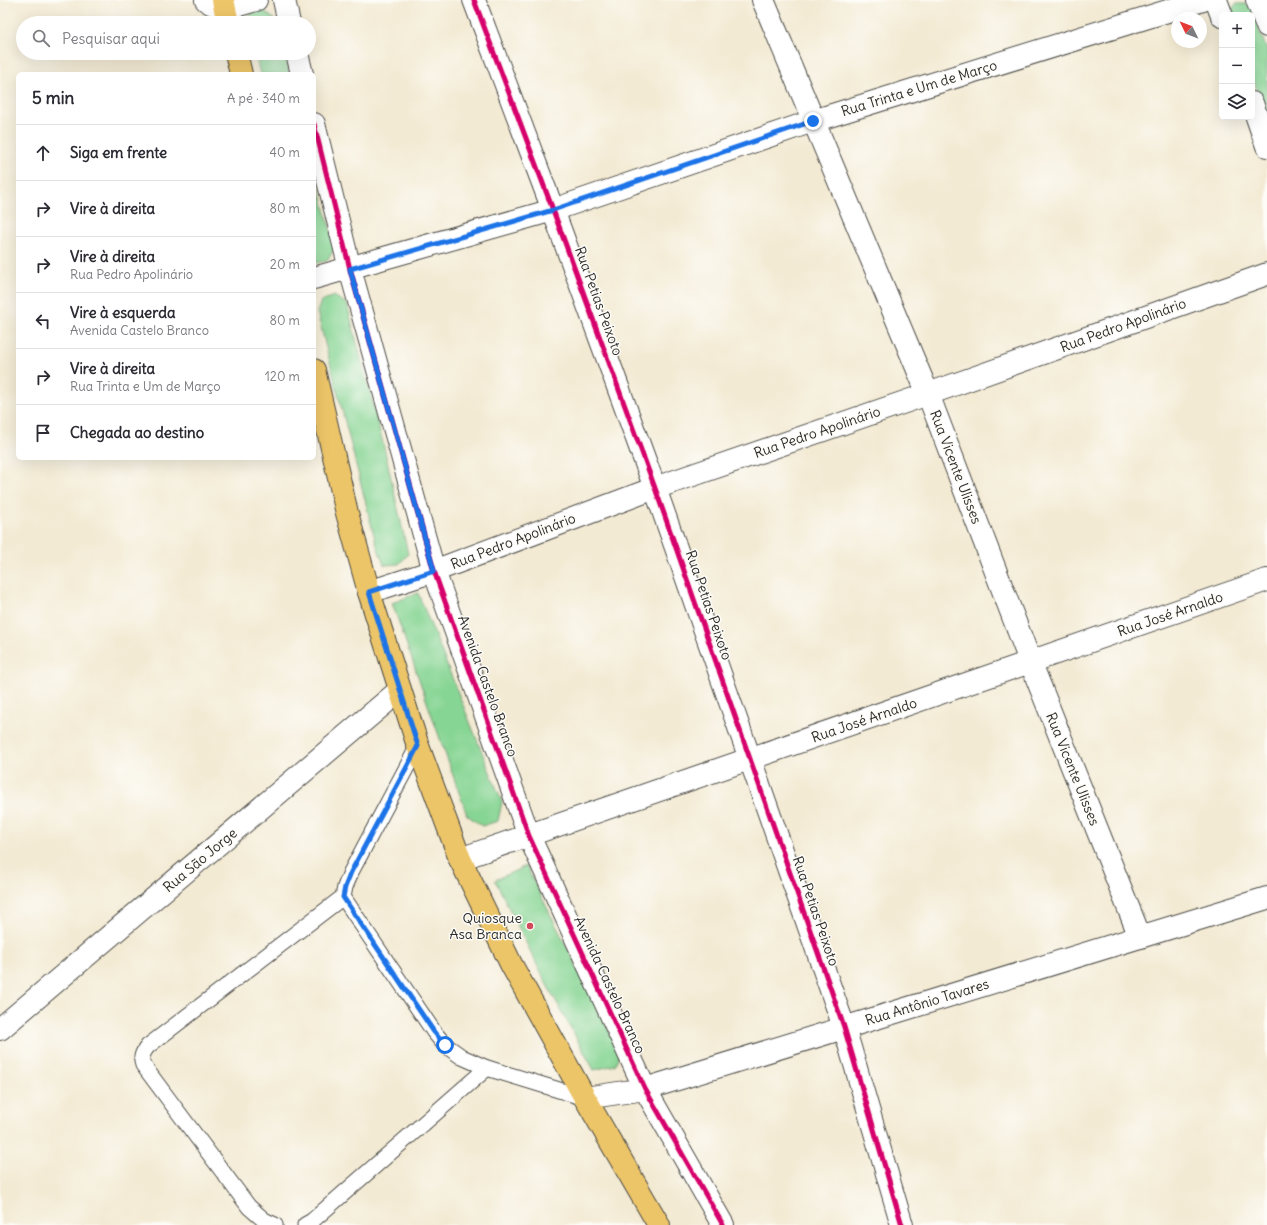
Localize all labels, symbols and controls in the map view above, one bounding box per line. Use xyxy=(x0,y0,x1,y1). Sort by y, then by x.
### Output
north arrow xyxy=(1171,12,1207,48)
map controls xyxy=(1219,12,1255,120)
button: + xyxy=(1219,12,1255,48)
search box xyxy=(16,16,316,60)
icon: search xyxy=(30,27,52,49)
text: Pesquisar aqui xyxy=(62,29,160,48)
button: − xyxy=(1219,48,1255,84)
street label: Rua Trinta e Um de Março xyxy=(839,56,999,120)
button: layers xyxy=(1219,84,1255,120)
text: 5 min xyxy=(32,87,74,109)
text: A pé · 340 m xyxy=(227,90,300,107)
route end xyxy=(804,112,822,130)
icon: ahead xyxy=(32,142,54,164)
text: Siga em frente xyxy=(70,143,167,162)
text: 40 m xyxy=(269,144,300,161)
icon: right xyxy=(32,198,54,220)
text: Vire à direita xyxy=(70,199,155,218)
text: 80 m xyxy=(269,200,300,217)
street label: Rua Petias Peixoto xyxy=(571,244,627,358)
text: Vire à direita xyxy=(70,247,155,266)
icon: right xyxy=(32,254,54,276)
text: 20 m xyxy=(270,256,300,273)
text: Rua Pedro Apolinário xyxy=(70,266,193,283)
street label: Rua Pedro Apolinário xyxy=(1058,294,1189,356)
text: Vire à esquerda xyxy=(70,303,176,322)
icon: left xyxy=(32,310,54,332)
text: 80 m xyxy=(269,312,300,329)
text: Avenida Castelo Branco xyxy=(70,322,209,339)
text: Vire à direita xyxy=(70,359,155,378)
icon: right xyxy=(32,366,54,388)
text: 120 m xyxy=(265,368,300,385)
text: Rua Trinta e Um de Março xyxy=(70,378,221,395)
street label: Rua Pedro Apolinário xyxy=(751,402,883,462)
street label: Rua Vicente Ulisses xyxy=(926,408,986,526)
icon: arrive xyxy=(32,422,54,444)
text: Chegada ao destino xyxy=(70,423,204,442)
street label: Rua Pedro Apolinário xyxy=(448,509,578,573)
street label: Rua Petias Peixoto xyxy=(682,548,736,662)
street label: Rua José Arnaldo xyxy=(1115,587,1225,640)
street label: Avenida Castelo Branco xyxy=(454,613,522,760)
street label: Rua José Arnaldo xyxy=(809,693,919,746)
street label: Rua Vicente Ulisses xyxy=(1042,710,1104,828)
street label: Rua São Jorge xyxy=(159,824,241,896)
street label: Rua Petias Peixoto xyxy=(789,854,843,968)
place label: Quiosque Asa Branca xyxy=(449,909,522,943)
street label: Avenida Castelo Branco xyxy=(570,913,650,1057)
marker: Quiosque Asa Branca xyxy=(525,921,535,931)
street label: Rua Antônio Tavares xyxy=(863,975,991,1029)
route start xyxy=(436,1036,454,1054)

